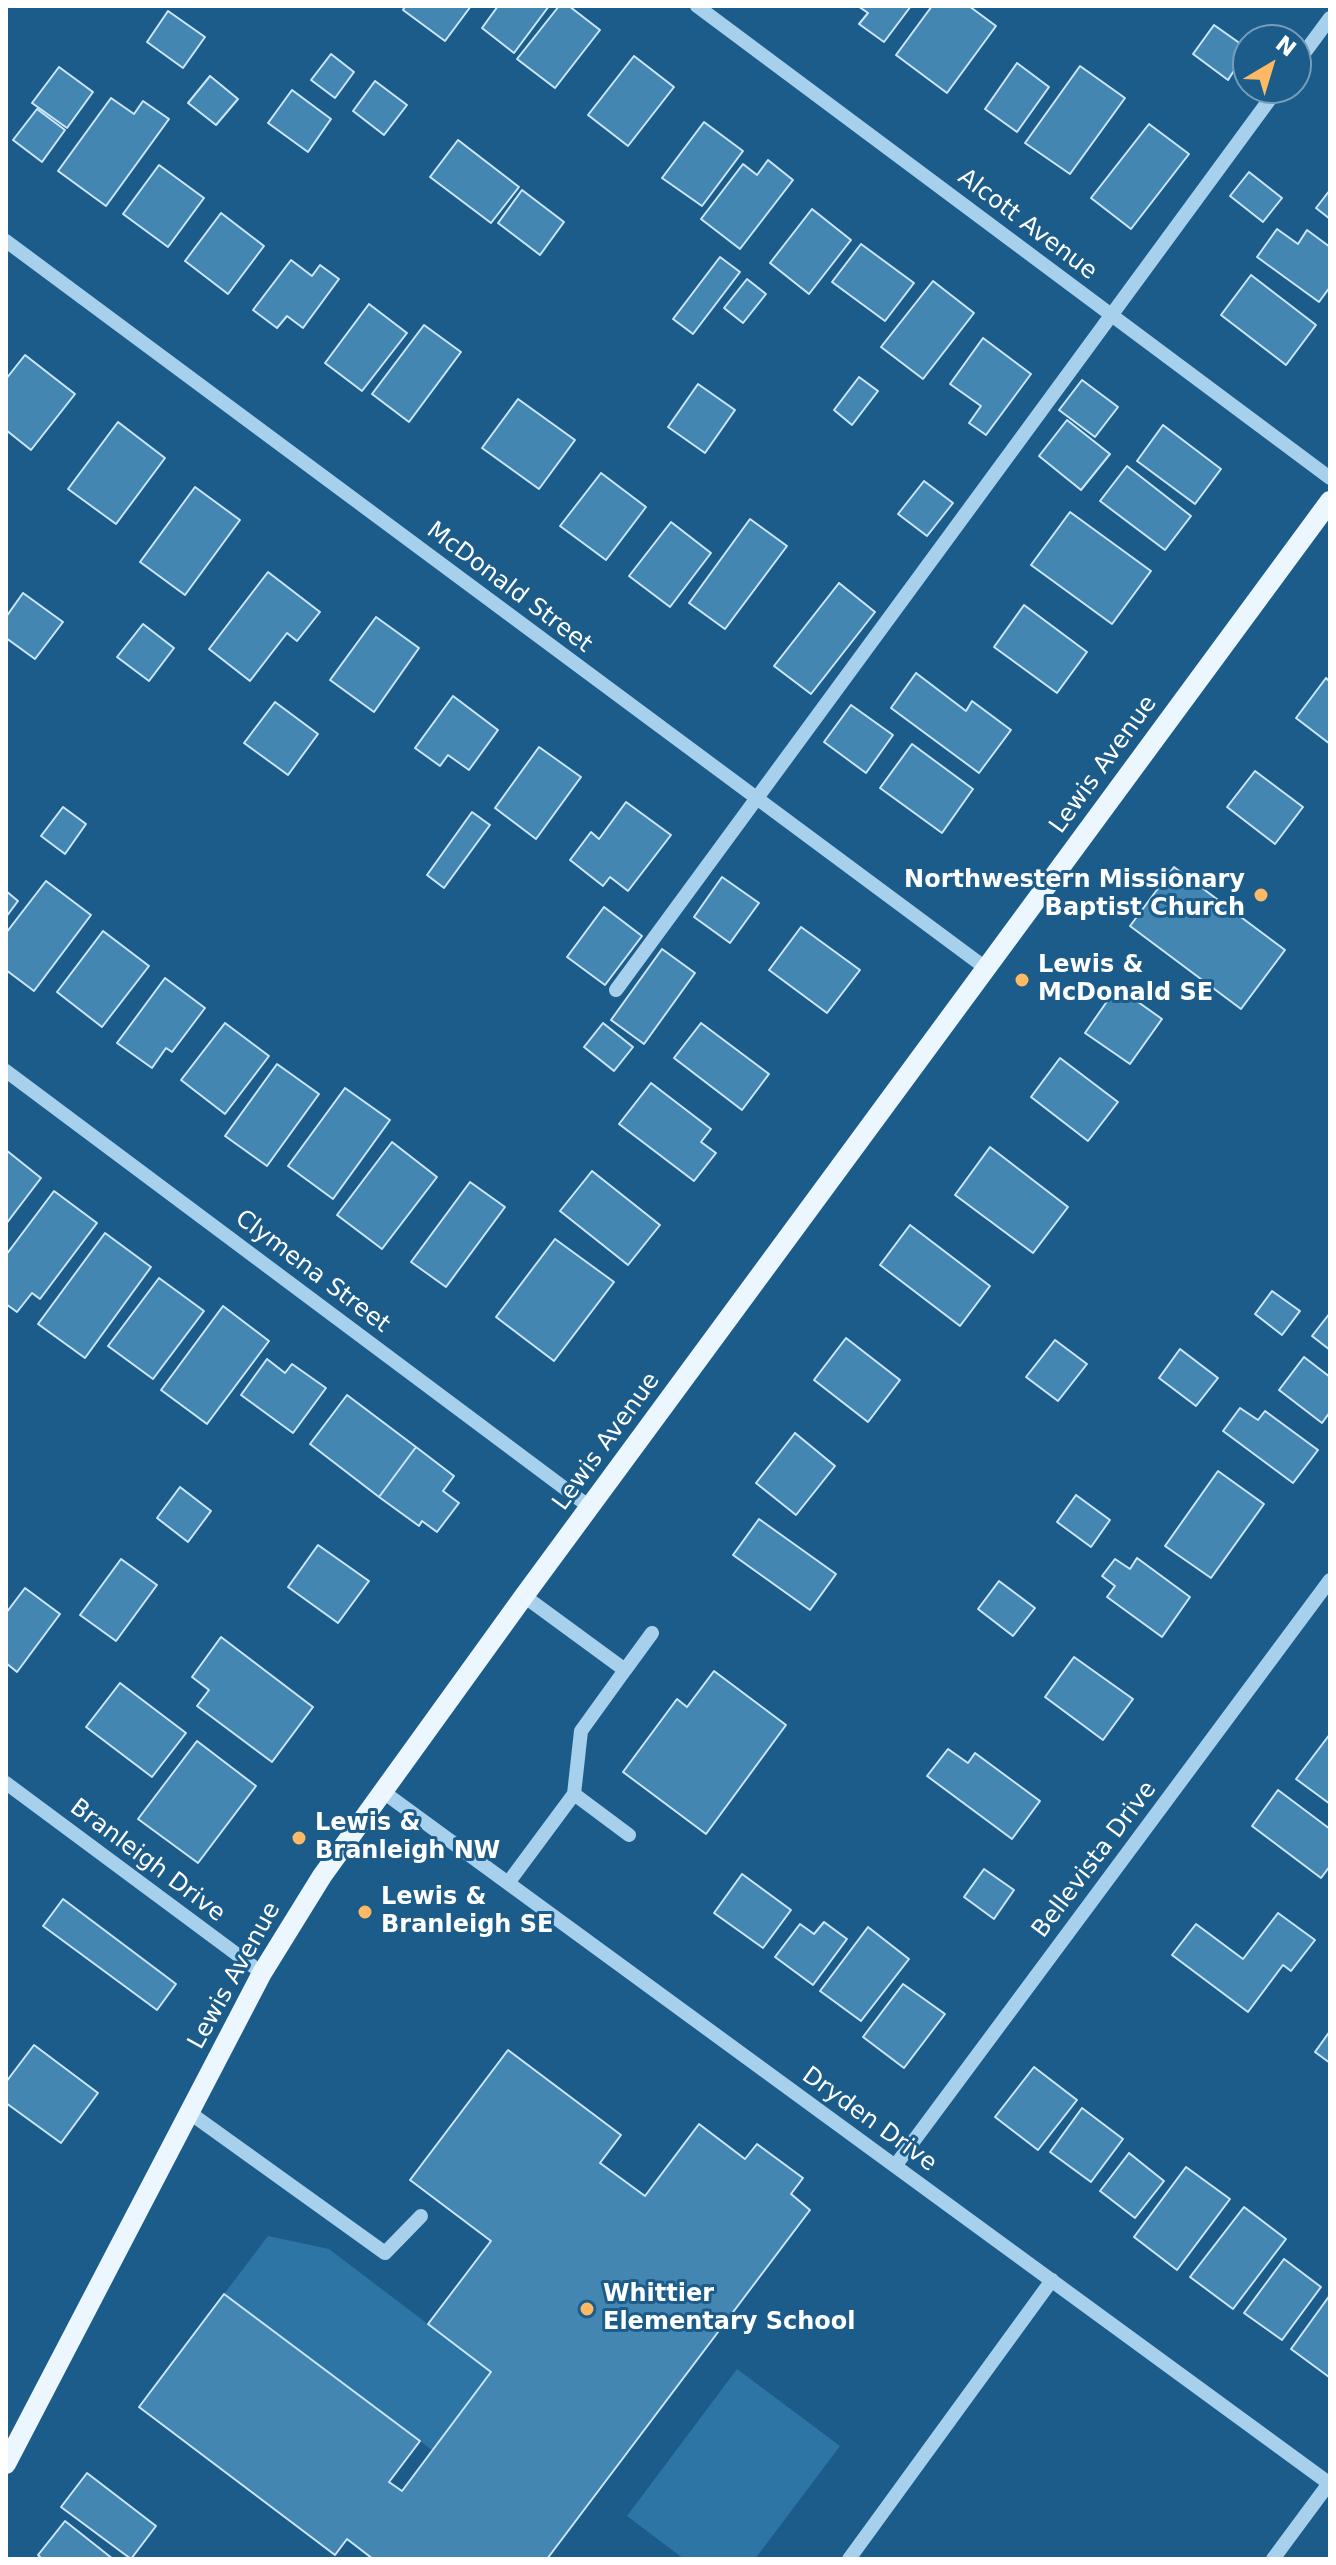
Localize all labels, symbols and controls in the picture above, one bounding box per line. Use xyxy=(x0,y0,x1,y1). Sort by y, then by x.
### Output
north arrow xyxy=(1232,24,1312,104)
text: N xyxy=(1271,31,1301,62)
street label: Alcott Avenue xyxy=(952,163,1102,287)
street label: McDonald Street xyxy=(421,516,597,660)
street label: Lewis Avenue xyxy=(1044,690,1164,840)
place label: Northwestern Missionary Baptist Church xyxy=(904,867,1245,923)
marker: Northwestern Missionary Baptist Church xyxy=(1252,886,1270,904)
place label: Lewis & McDonald SE xyxy=(1038,952,1213,1008)
marker: Lewis & McDonald SE xyxy=(1013,971,1031,989)
street label: Clymena Street xyxy=(229,1204,395,1340)
street label: Lewis Avenue xyxy=(547,1367,667,1517)
street label: Bellevista Drive xyxy=(1027,1776,1163,1944)
street label: Branleigh Drive xyxy=(64,1793,230,1929)
place label: Lewis & Branleigh NW xyxy=(315,1810,500,1866)
marker: Lewis & Branleigh NW xyxy=(290,1829,308,1847)
place label: Lewis & Branleigh SE xyxy=(381,1884,553,1940)
street label: Lewis Avenue xyxy=(183,1898,287,2054)
marker: Lewis & Branleigh SE xyxy=(356,1903,374,1921)
street label: Dryden Drive xyxy=(796,2062,942,2178)
place label: Whittier Elementary School xyxy=(603,2281,856,2337)
marker: Whittier Elementary School xyxy=(578,2300,596,2318)

